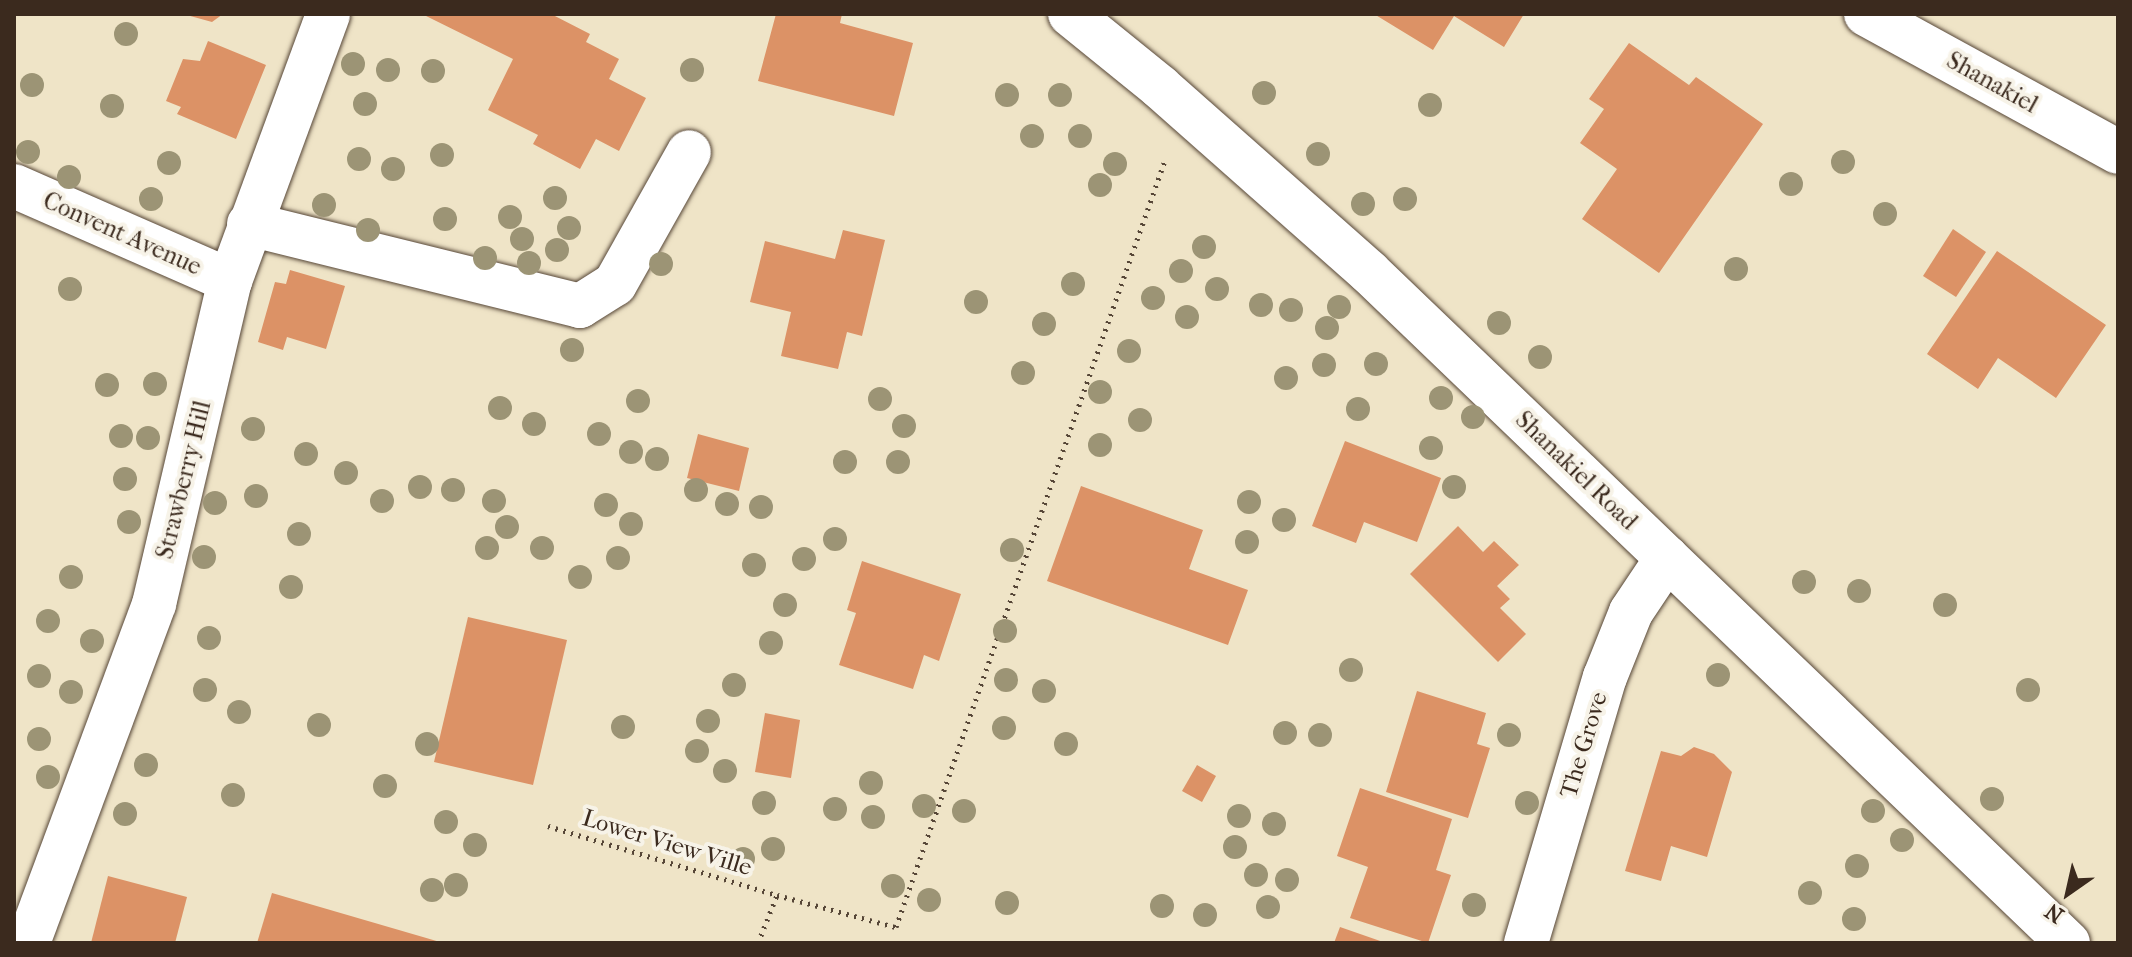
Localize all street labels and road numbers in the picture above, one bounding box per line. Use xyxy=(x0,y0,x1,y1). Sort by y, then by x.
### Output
street label: Shanakiel xyxy=(1941,46,2043,120)
street label: Convent Avenue xyxy=(38,186,206,282)
street label: Strawberry Hill xyxy=(150,398,218,562)
street label: Shanakiel Road xyxy=(1509,406,1643,536)
street label: The Grove xyxy=(1554,689,1614,801)
street label: Lower View Ville xyxy=(579,804,755,882)

